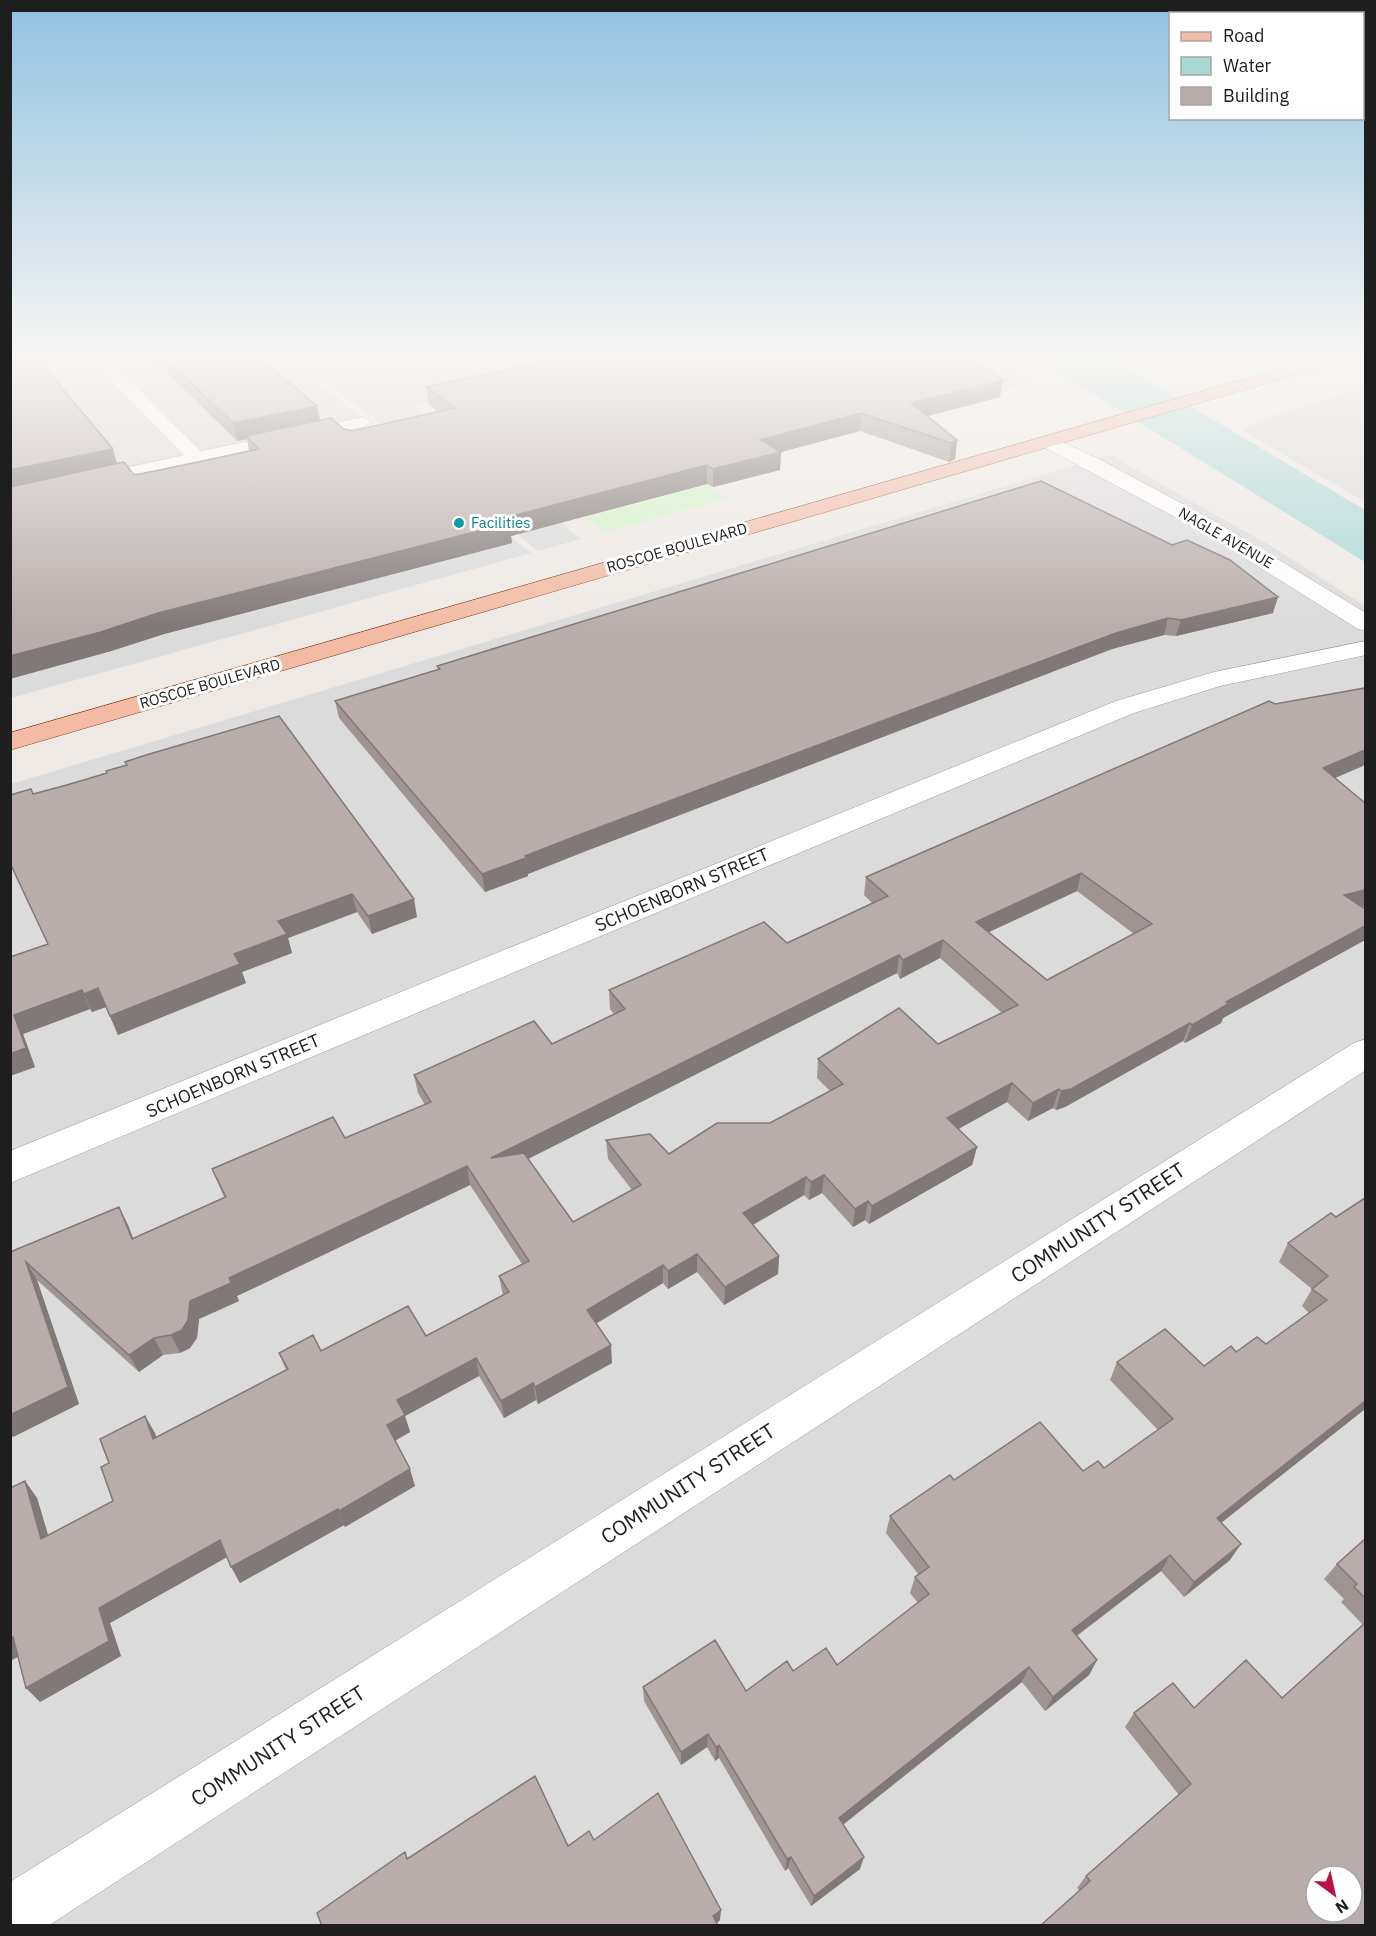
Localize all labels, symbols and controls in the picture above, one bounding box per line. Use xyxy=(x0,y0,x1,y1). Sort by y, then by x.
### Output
legend xyxy=(1169,12,1364,120)
text: Road xyxy=(1223,24,1264,47)
text: Water xyxy=(1223,54,1272,77)
text: Building xyxy=(1223,84,1290,107)
street label: NAGLE AVENUE xyxy=(1175,503,1277,572)
place label: Facilities xyxy=(471,513,530,532)
marker: Facilities xyxy=(452,516,466,530)
street label: ROSCOE BOULEVARD xyxy=(604,518,749,577)
street label: ROSCOE BOULEVARD xyxy=(137,654,282,713)
street label: SCHOENBORN STREET xyxy=(591,842,772,937)
street label: SCHOENBORN STREET xyxy=(142,1028,323,1123)
street label: COMMUNITY STREET xyxy=(1005,1155,1190,1289)
street label: COMMUNITY STREET xyxy=(595,1416,780,1550)
street label: COMMUNITY STREET xyxy=(185,1678,370,1812)
north arrow xyxy=(1304,1864,1364,1924)
text: N xyxy=(1332,1895,1352,1918)

